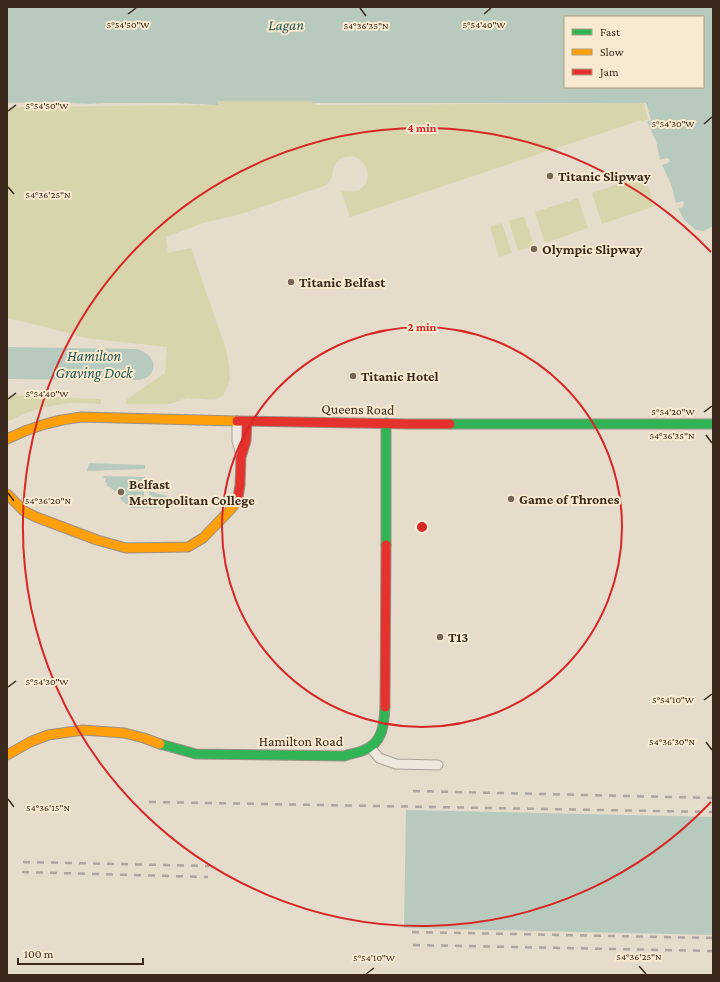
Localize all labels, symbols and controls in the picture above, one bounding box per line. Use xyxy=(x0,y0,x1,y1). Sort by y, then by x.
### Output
legend xyxy=(564,16,704,88)
water label: Lagan xyxy=(268,17,304,34)
text: 5°54'50"W xyxy=(107,19,150,30)
text: 5°54'40"W xyxy=(462,19,506,30)
text: 54°36'35"N xyxy=(343,20,389,31)
text: Fast xyxy=(600,25,621,39)
text: Slow xyxy=(600,45,624,59)
text: Jam xyxy=(599,65,619,79)
text: 5°54'50"W xyxy=(26,100,69,111)
text: 5°54'30"W xyxy=(651,118,695,129)
text: 4 min xyxy=(407,121,437,135)
place label: Titanic Slipway xyxy=(558,168,651,184)
marker: Titanic Slipway xyxy=(545,171,555,181)
text: 54°36'25"N xyxy=(25,189,71,200)
place label: Olympic Slipway xyxy=(542,241,643,257)
marker: Olympic Slipway xyxy=(529,244,539,254)
place label: Titanic Belfast xyxy=(299,274,386,290)
marker: Titanic Belfast xyxy=(286,277,296,287)
text: 2 min xyxy=(408,320,437,334)
water label: Hamilton Graving Dock xyxy=(55,348,134,382)
place label: Titanic Hotel xyxy=(361,368,439,384)
marker: Titanic Hotel xyxy=(348,371,358,381)
text: 5°54'40"W xyxy=(25,388,69,399)
street label: Queens Road xyxy=(321,400,395,418)
text: 5°54'20"W xyxy=(651,406,695,417)
text: 54°36'35"N xyxy=(649,430,695,441)
place label: Belfast Metropolitan College xyxy=(129,476,255,508)
marker: Belfast Metropolitan College xyxy=(116,487,126,497)
place label: Game of Thrones xyxy=(519,491,620,507)
marker: Game of Thrones xyxy=(506,494,516,504)
text: 54°36'20"N xyxy=(25,495,72,506)
centre of rings xyxy=(415,520,429,534)
place label: T13 xyxy=(448,629,469,645)
marker: T13 xyxy=(435,632,445,642)
text: 5°54'30"W xyxy=(25,676,69,687)
text: 5°54'10"W xyxy=(652,694,695,705)
street label: Hamilton Road xyxy=(259,733,344,749)
text: 54°36'30"N xyxy=(649,736,695,747)
text: 54°36'15"N xyxy=(26,802,70,813)
scale bar xyxy=(18,940,143,966)
text: 100 m xyxy=(24,947,54,961)
text: 54°36'25"N xyxy=(616,951,662,962)
text: 5°54'10"W xyxy=(353,952,396,963)

